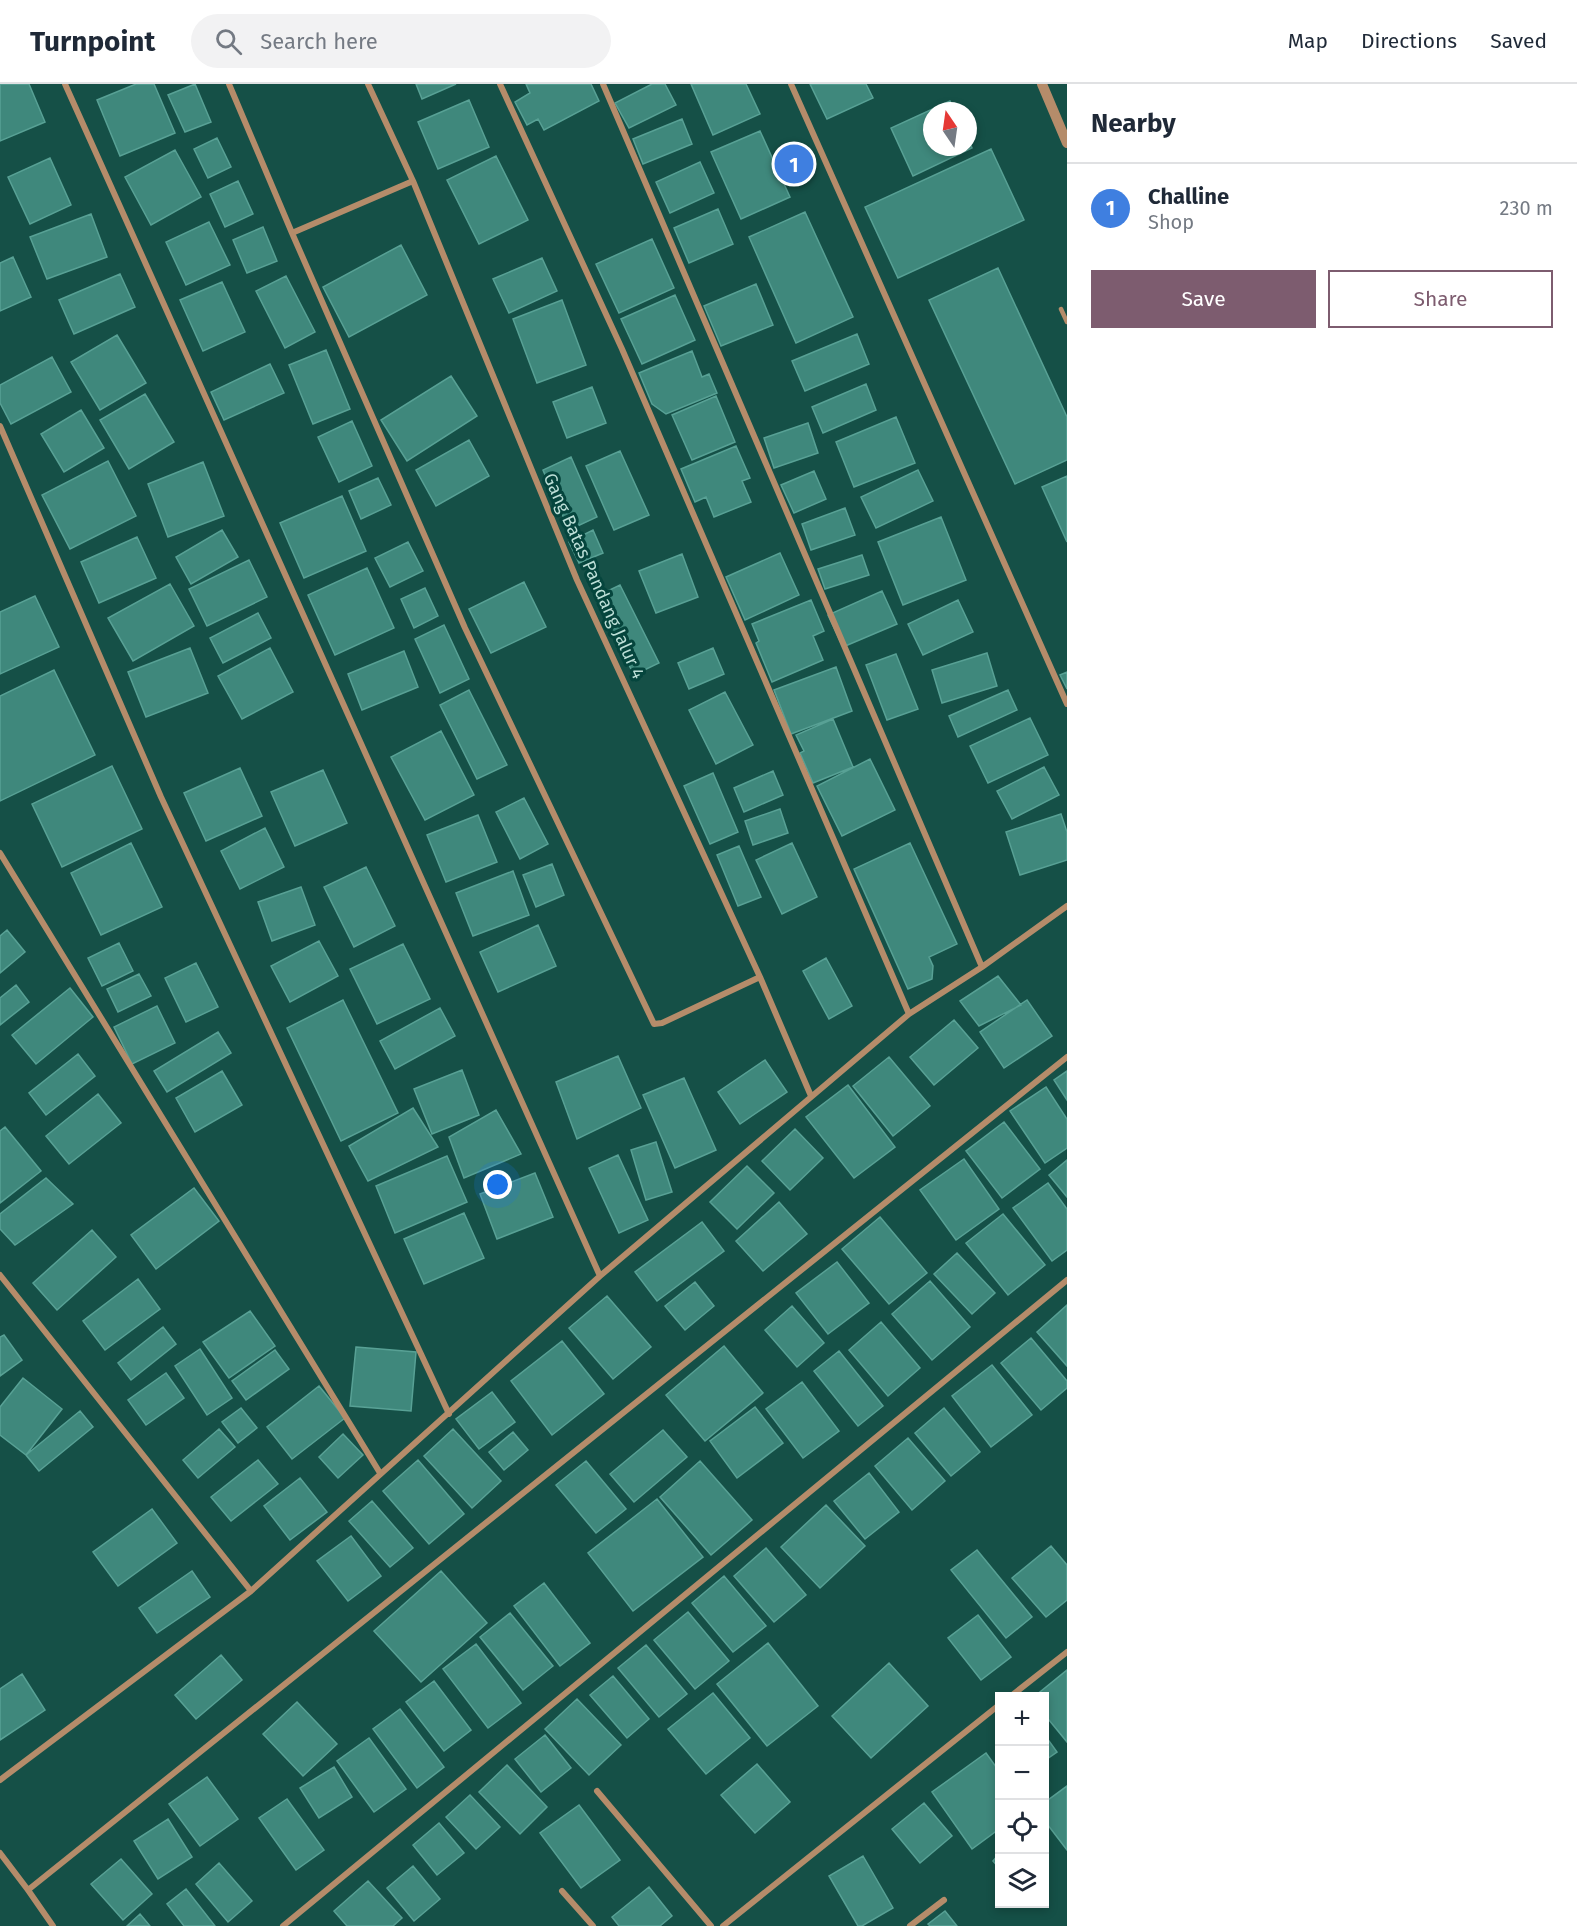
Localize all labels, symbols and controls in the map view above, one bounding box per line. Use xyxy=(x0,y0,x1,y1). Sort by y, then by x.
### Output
search box xyxy=(191,14,611,68)
text: Turnpoint xyxy=(30,25,155,58)
icon: search xyxy=(212,25,245,58)
text: Search here xyxy=(260,28,378,55)
text: Map xyxy=(1288,28,1328,54)
text: Directions xyxy=(1361,28,1457,54)
text: Saved xyxy=(1490,28,1547,54)
north arrow xyxy=(923,102,977,156)
text: Nearby xyxy=(1091,108,1176,139)
pin: 1 xyxy=(774,142,814,187)
text: Challine xyxy=(1148,183,1229,210)
text: 1 xyxy=(1106,196,1115,220)
text: 230 m xyxy=(1500,196,1553,220)
text: Shop xyxy=(1148,210,1194,234)
button: Save xyxy=(1091,270,1316,328)
button: Share xyxy=(1328,270,1553,328)
street label: Gang Batas Pandang Jalur 4 xyxy=(539,470,650,683)
your location xyxy=(483,1170,512,1199)
map controls xyxy=(995,1692,1049,1908)
button: + xyxy=(995,1692,1049,1746)
button: − xyxy=(995,1746,1049,1800)
button: locate xyxy=(995,1800,1049,1854)
button: layers xyxy=(995,1854,1049,1908)

